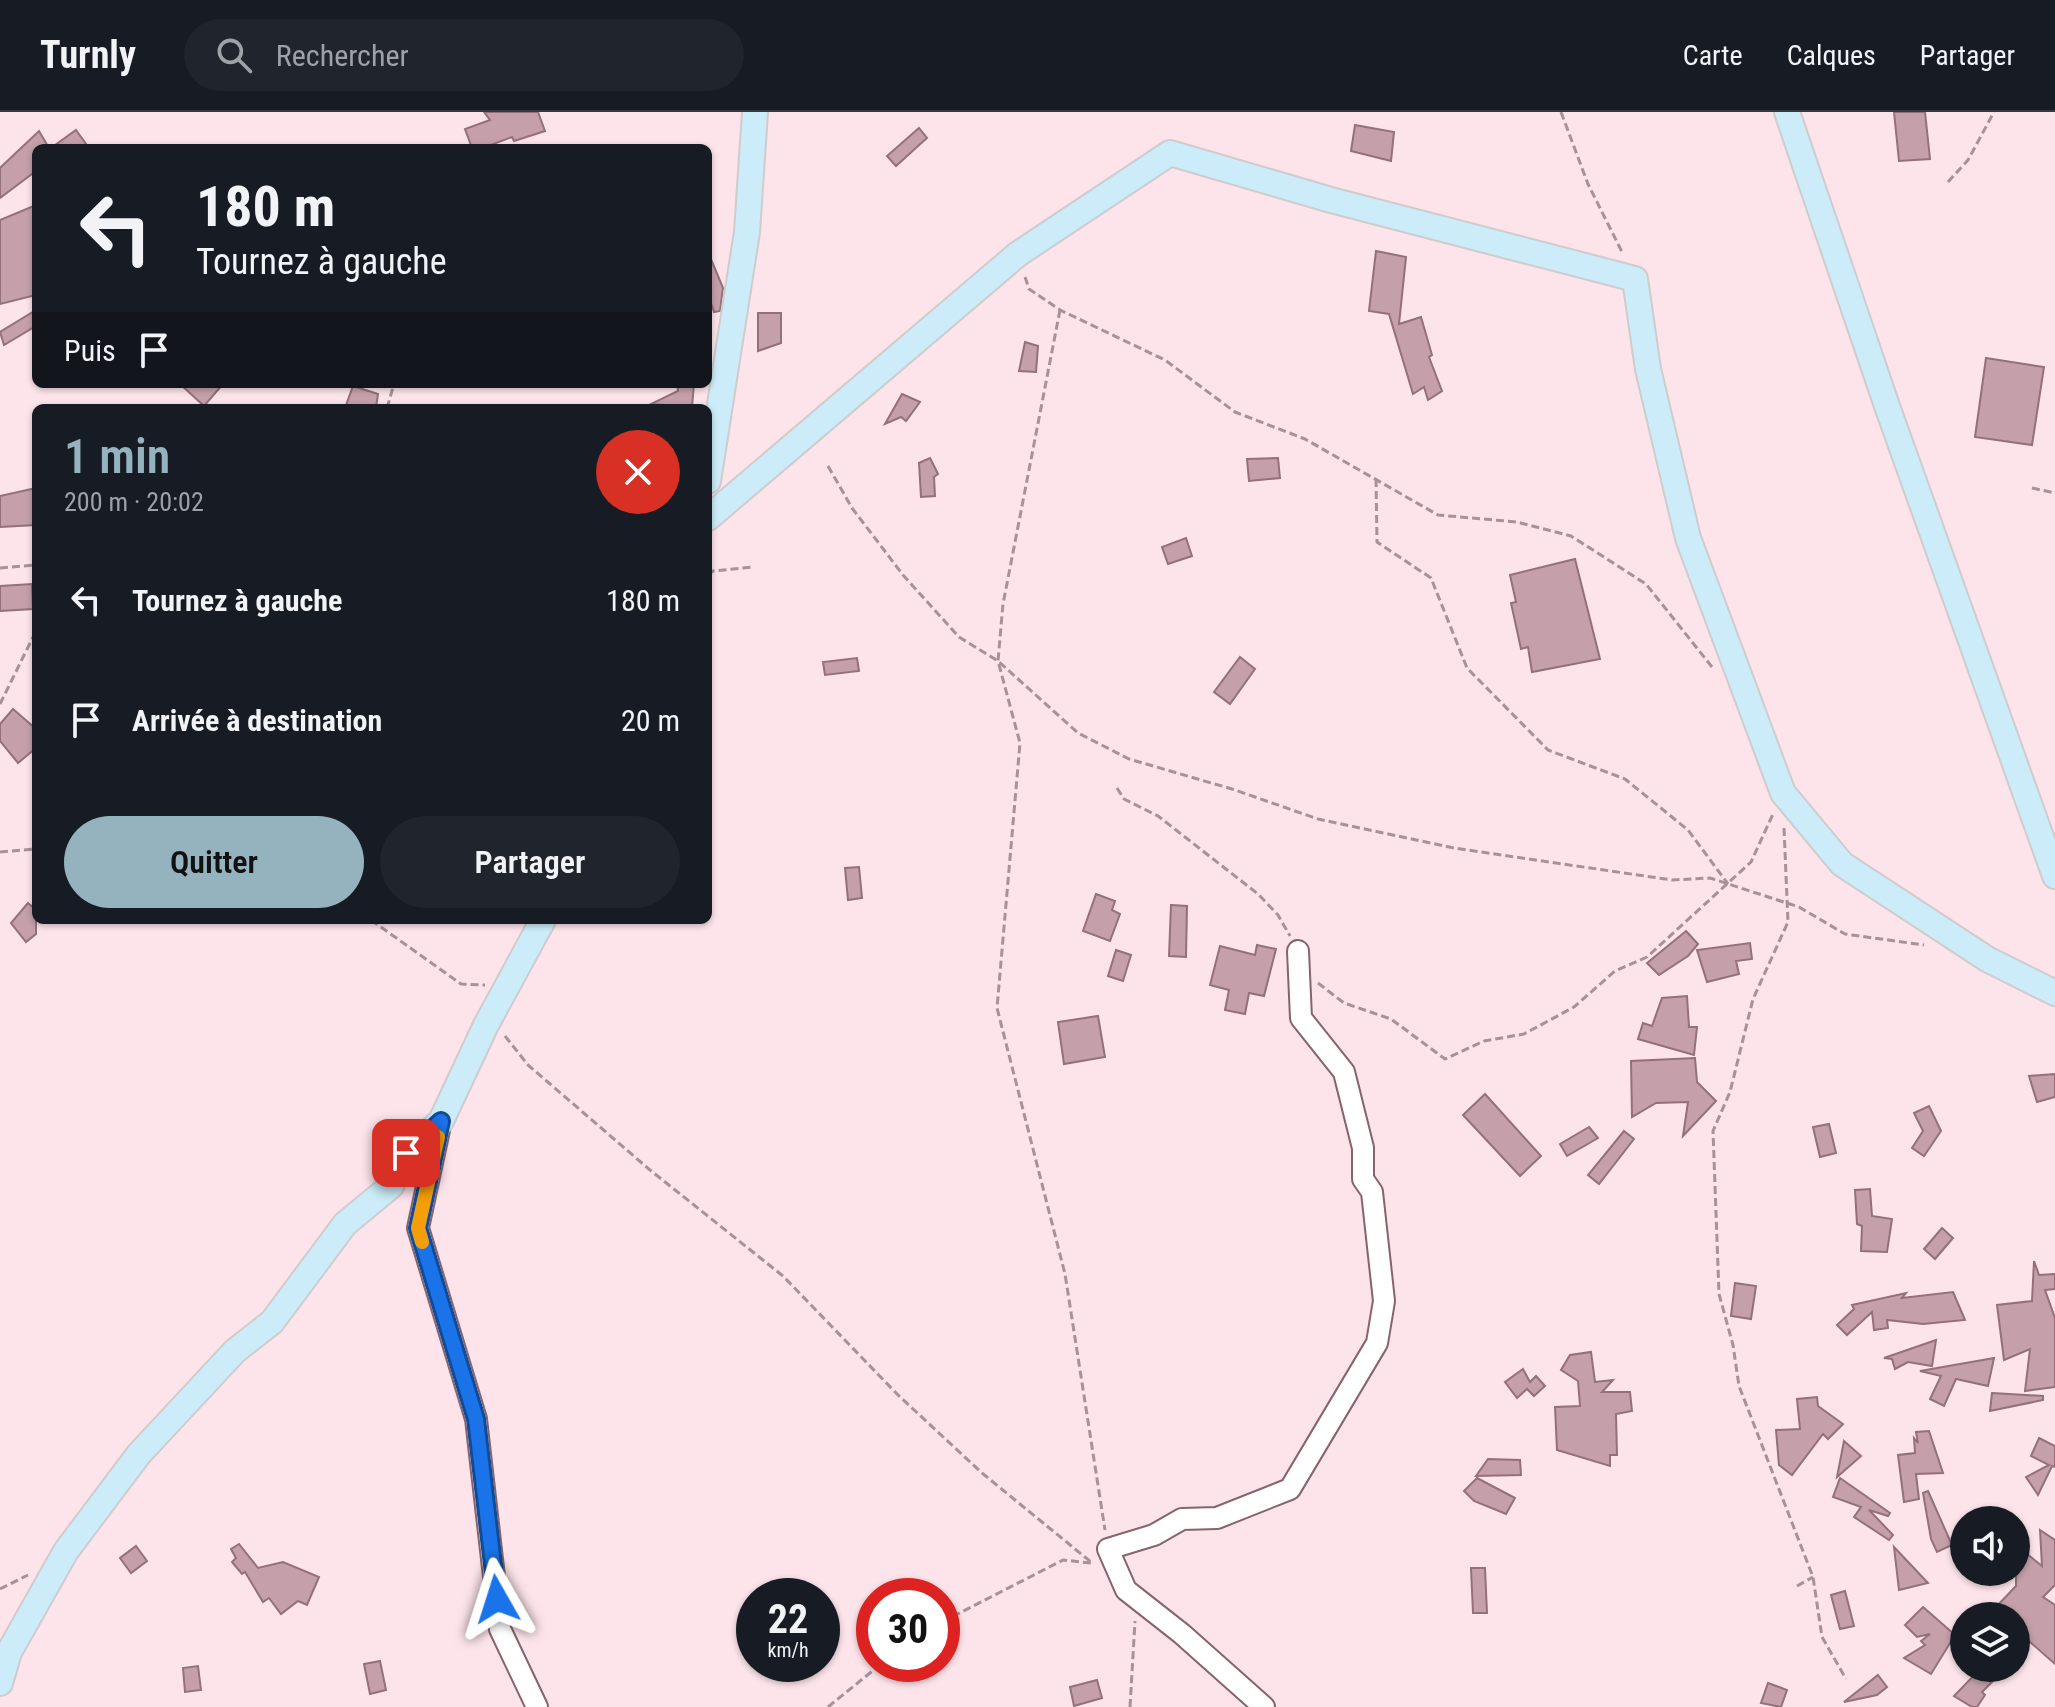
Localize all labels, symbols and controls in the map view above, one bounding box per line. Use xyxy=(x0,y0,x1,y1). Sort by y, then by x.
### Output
search box xyxy=(184,19,744,91)
text: Turnly xyxy=(40,33,136,77)
icon: search xyxy=(212,33,256,77)
text: Rechercher xyxy=(276,38,409,73)
text: Carte xyxy=(1683,39,1743,72)
text: Calques xyxy=(1787,39,1876,72)
text: Partager xyxy=(1920,39,2015,72)
text: 180 m xyxy=(196,174,335,240)
icon: left xyxy=(64,176,168,280)
text: Tournez à gauche xyxy=(196,241,447,283)
icon: arrive xyxy=(132,328,176,372)
text: Puis xyxy=(64,333,116,368)
text: 1 min xyxy=(64,428,170,485)
button: close xyxy=(596,430,680,514)
text: 200 m · 20:02 xyxy=(64,487,204,517)
icon: left xyxy=(64,578,108,622)
text: Tournez à gauche xyxy=(132,583,342,618)
text: 180 m xyxy=(606,583,680,618)
icon: arrive xyxy=(64,698,108,742)
text: Arrivée à destination xyxy=(132,703,382,738)
text: 20 m xyxy=(621,703,680,738)
button: Quitter xyxy=(64,816,364,908)
button: Partager xyxy=(380,816,680,908)
pin xyxy=(372,1119,440,1187)
icon: arrive xyxy=(384,1131,428,1175)
map controls xyxy=(1950,1506,2030,1682)
button: sound xyxy=(1950,1506,2030,1586)
position arrow xyxy=(455,1557,539,1641)
speed limit sign: 30 xyxy=(856,1578,960,1682)
text: 22 xyxy=(768,1596,808,1643)
button: layers xyxy=(1950,1602,2030,1682)
text: km/h xyxy=(767,1638,809,1662)

